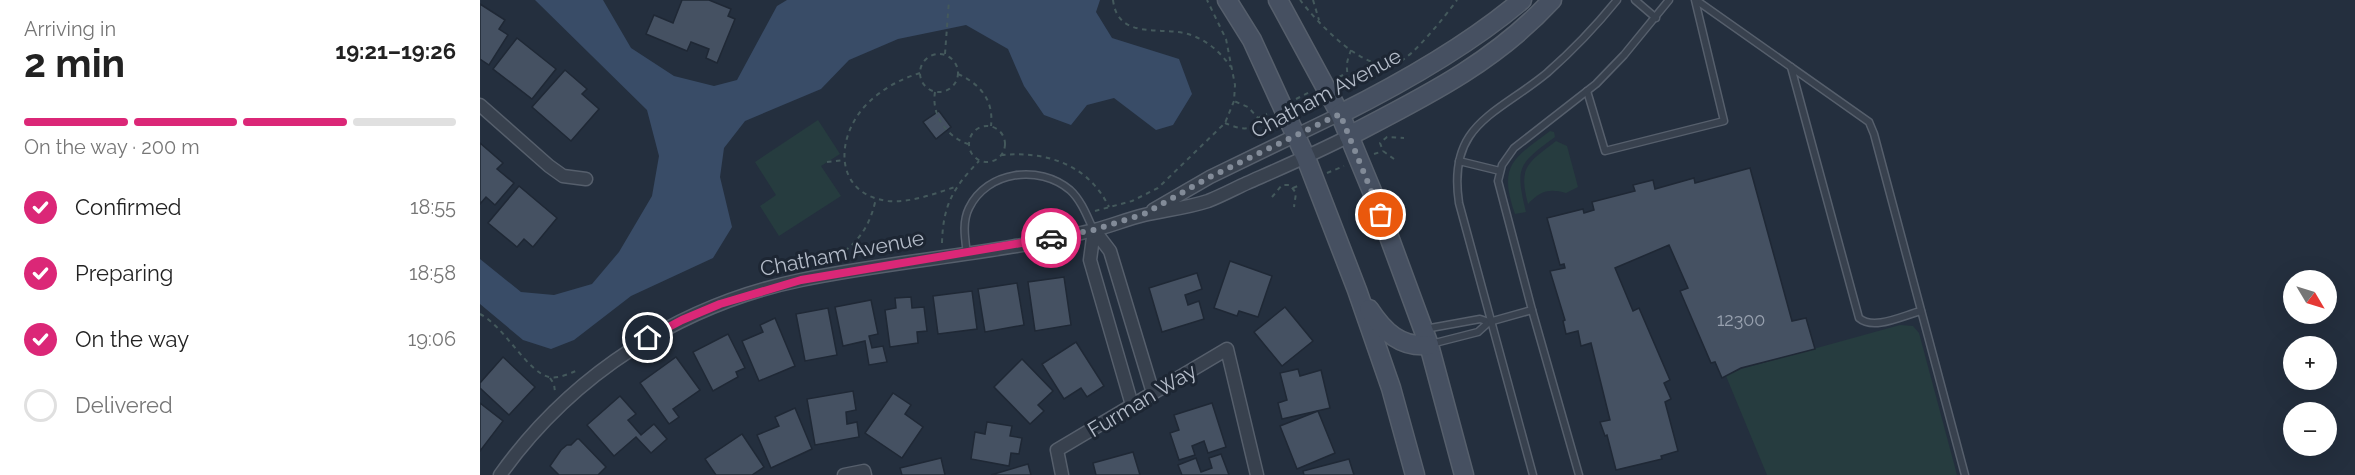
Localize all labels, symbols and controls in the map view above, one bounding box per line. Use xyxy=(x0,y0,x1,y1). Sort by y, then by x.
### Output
text: Arriving in xyxy=(24,17,116,41)
text: 19:21–19:26 xyxy=(335,38,456,64)
text: 2 min xyxy=(24,40,125,86)
street label: Chatham Avenue xyxy=(1247,43,1405,143)
text: On the way · 200 m xyxy=(24,135,200,159)
pin xyxy=(1355,189,1406,240)
icon: check xyxy=(24,191,57,224)
text: Confirmed xyxy=(75,194,182,220)
text: 18:55 xyxy=(410,195,456,219)
icon: bag xyxy=(1364,198,1397,231)
courier xyxy=(1021,208,1081,268)
icon: car xyxy=(1035,222,1068,255)
street label: Chatham Avenue xyxy=(758,225,926,281)
icon: check xyxy=(24,257,57,290)
text: Preparing xyxy=(75,260,173,286)
text: 18:58 xyxy=(409,261,456,285)
north arrow xyxy=(2283,270,2337,324)
map controls xyxy=(2283,270,2337,456)
house number: 12300 xyxy=(1717,309,1765,330)
pin xyxy=(622,312,673,363)
icon: home xyxy=(631,321,664,354)
icon: check xyxy=(24,323,57,356)
text: On the way xyxy=(75,326,189,352)
text: 19:06 xyxy=(408,327,456,351)
button: + xyxy=(2283,336,2337,390)
street label: Furman Way xyxy=(1083,358,1201,442)
text: Delivered xyxy=(75,392,173,418)
button: − xyxy=(2283,402,2337,456)

